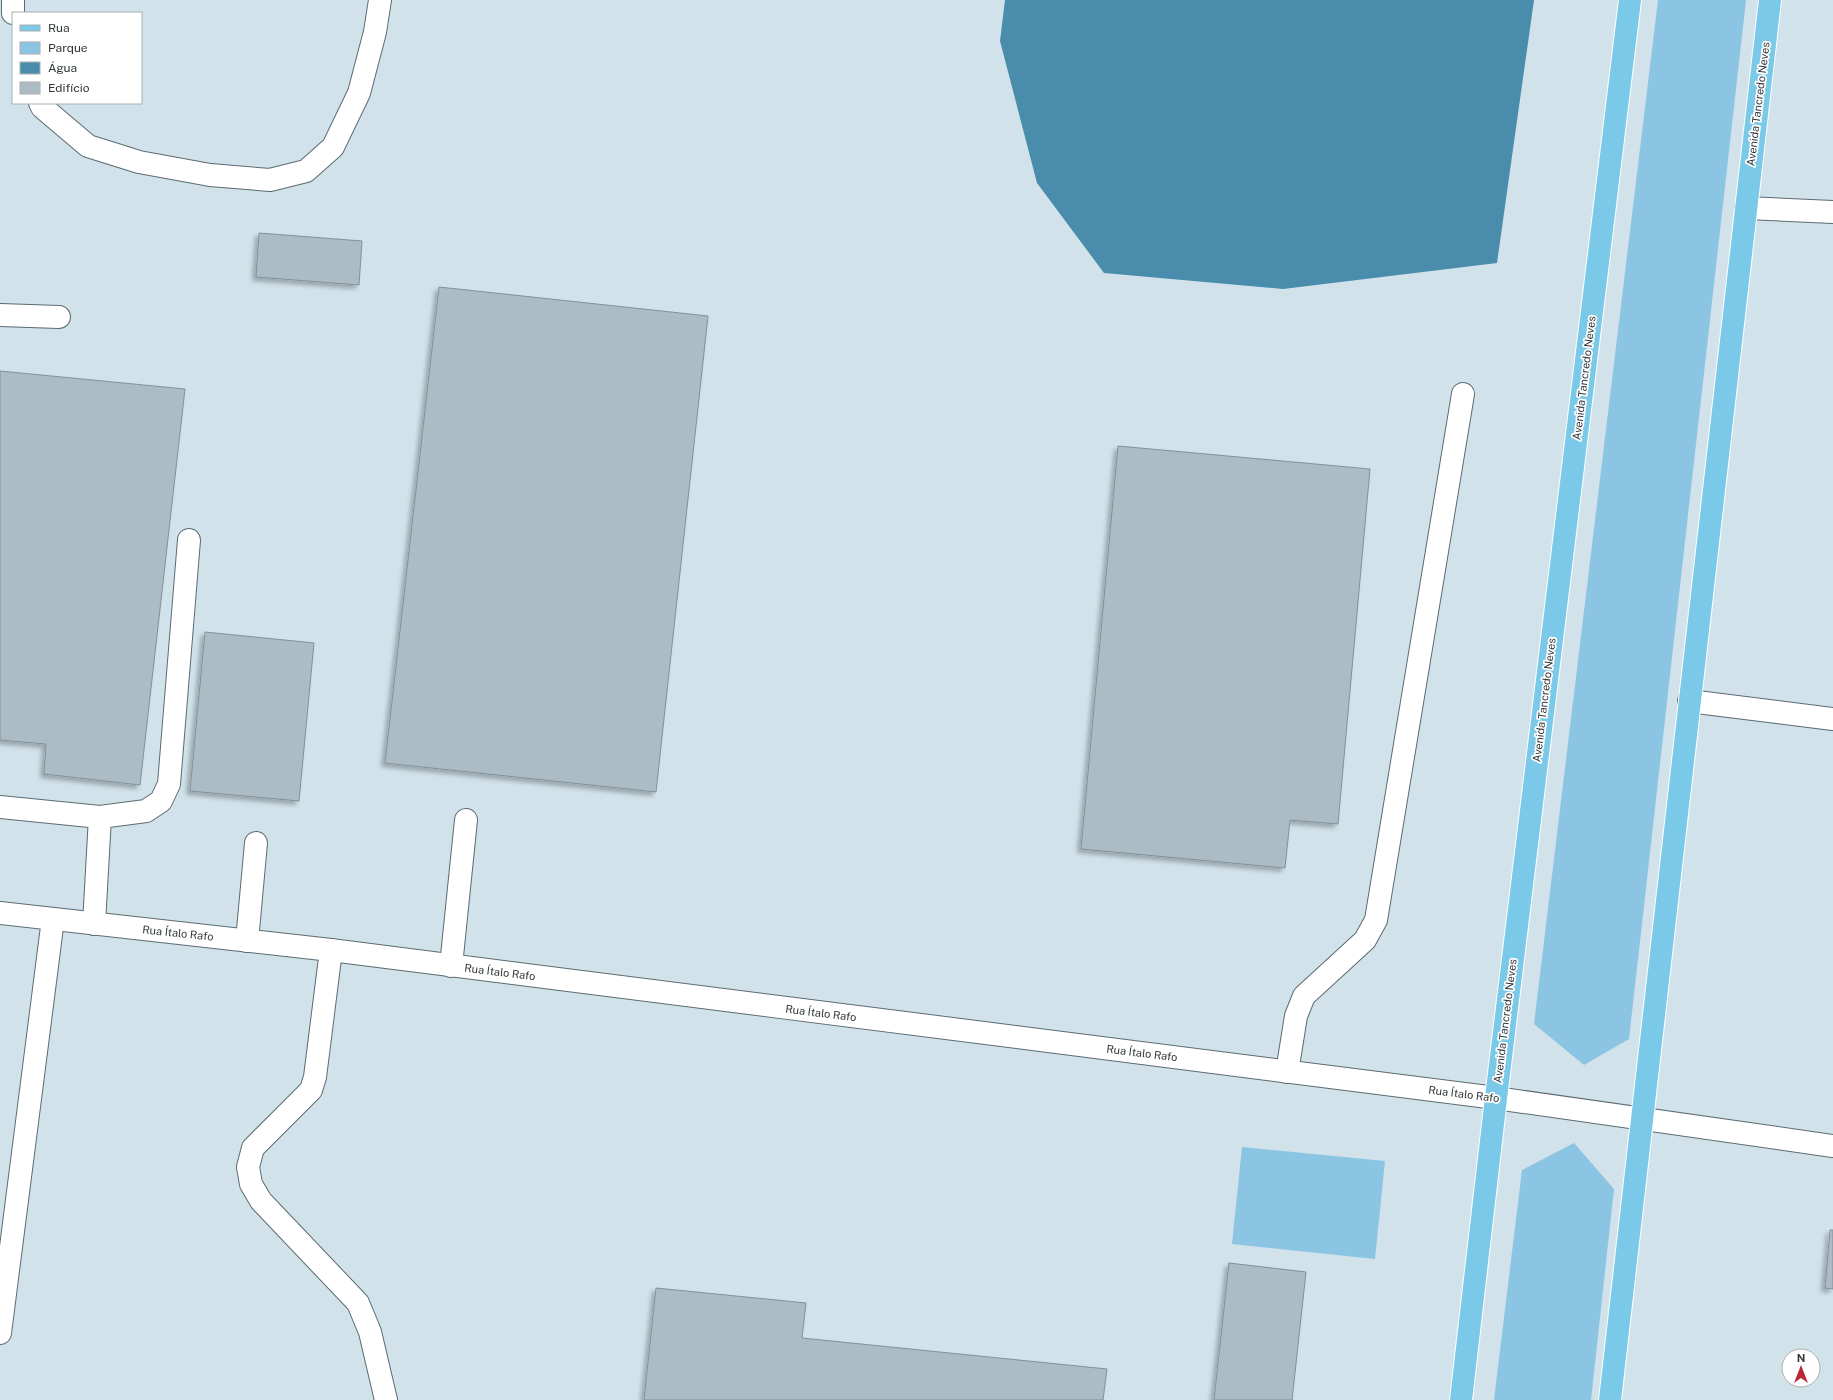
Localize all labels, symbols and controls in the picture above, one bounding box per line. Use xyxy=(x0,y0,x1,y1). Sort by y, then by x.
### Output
legend xyxy=(12,12,142,104)
text: Rua xyxy=(48,21,70,35)
text: Parque xyxy=(48,41,88,55)
street label: Avenida Tancredo Neves xyxy=(1744,41,1772,167)
text: Água xyxy=(48,61,77,75)
text: Edifício xyxy=(48,81,90,95)
street label: Avenida Tancredo Neves xyxy=(1570,315,1598,441)
street label: Avenida Tancredo Neves xyxy=(1530,637,1558,763)
street label: Rua Ítalo Rafo xyxy=(142,922,214,943)
street label: Avenida Tancredo Neves xyxy=(1491,958,1519,1084)
street label: Rua Ítalo Rafo xyxy=(464,961,536,982)
street label: Rua Ítalo Rafo xyxy=(785,1002,857,1023)
street label: Rua Ítalo Rafo xyxy=(1106,1042,1178,1063)
street label: Rua Ítalo Rafo xyxy=(1428,1083,1500,1104)
north arrow xyxy=(1781,1348,1821,1388)
text: N xyxy=(1797,1352,1805,1364)

